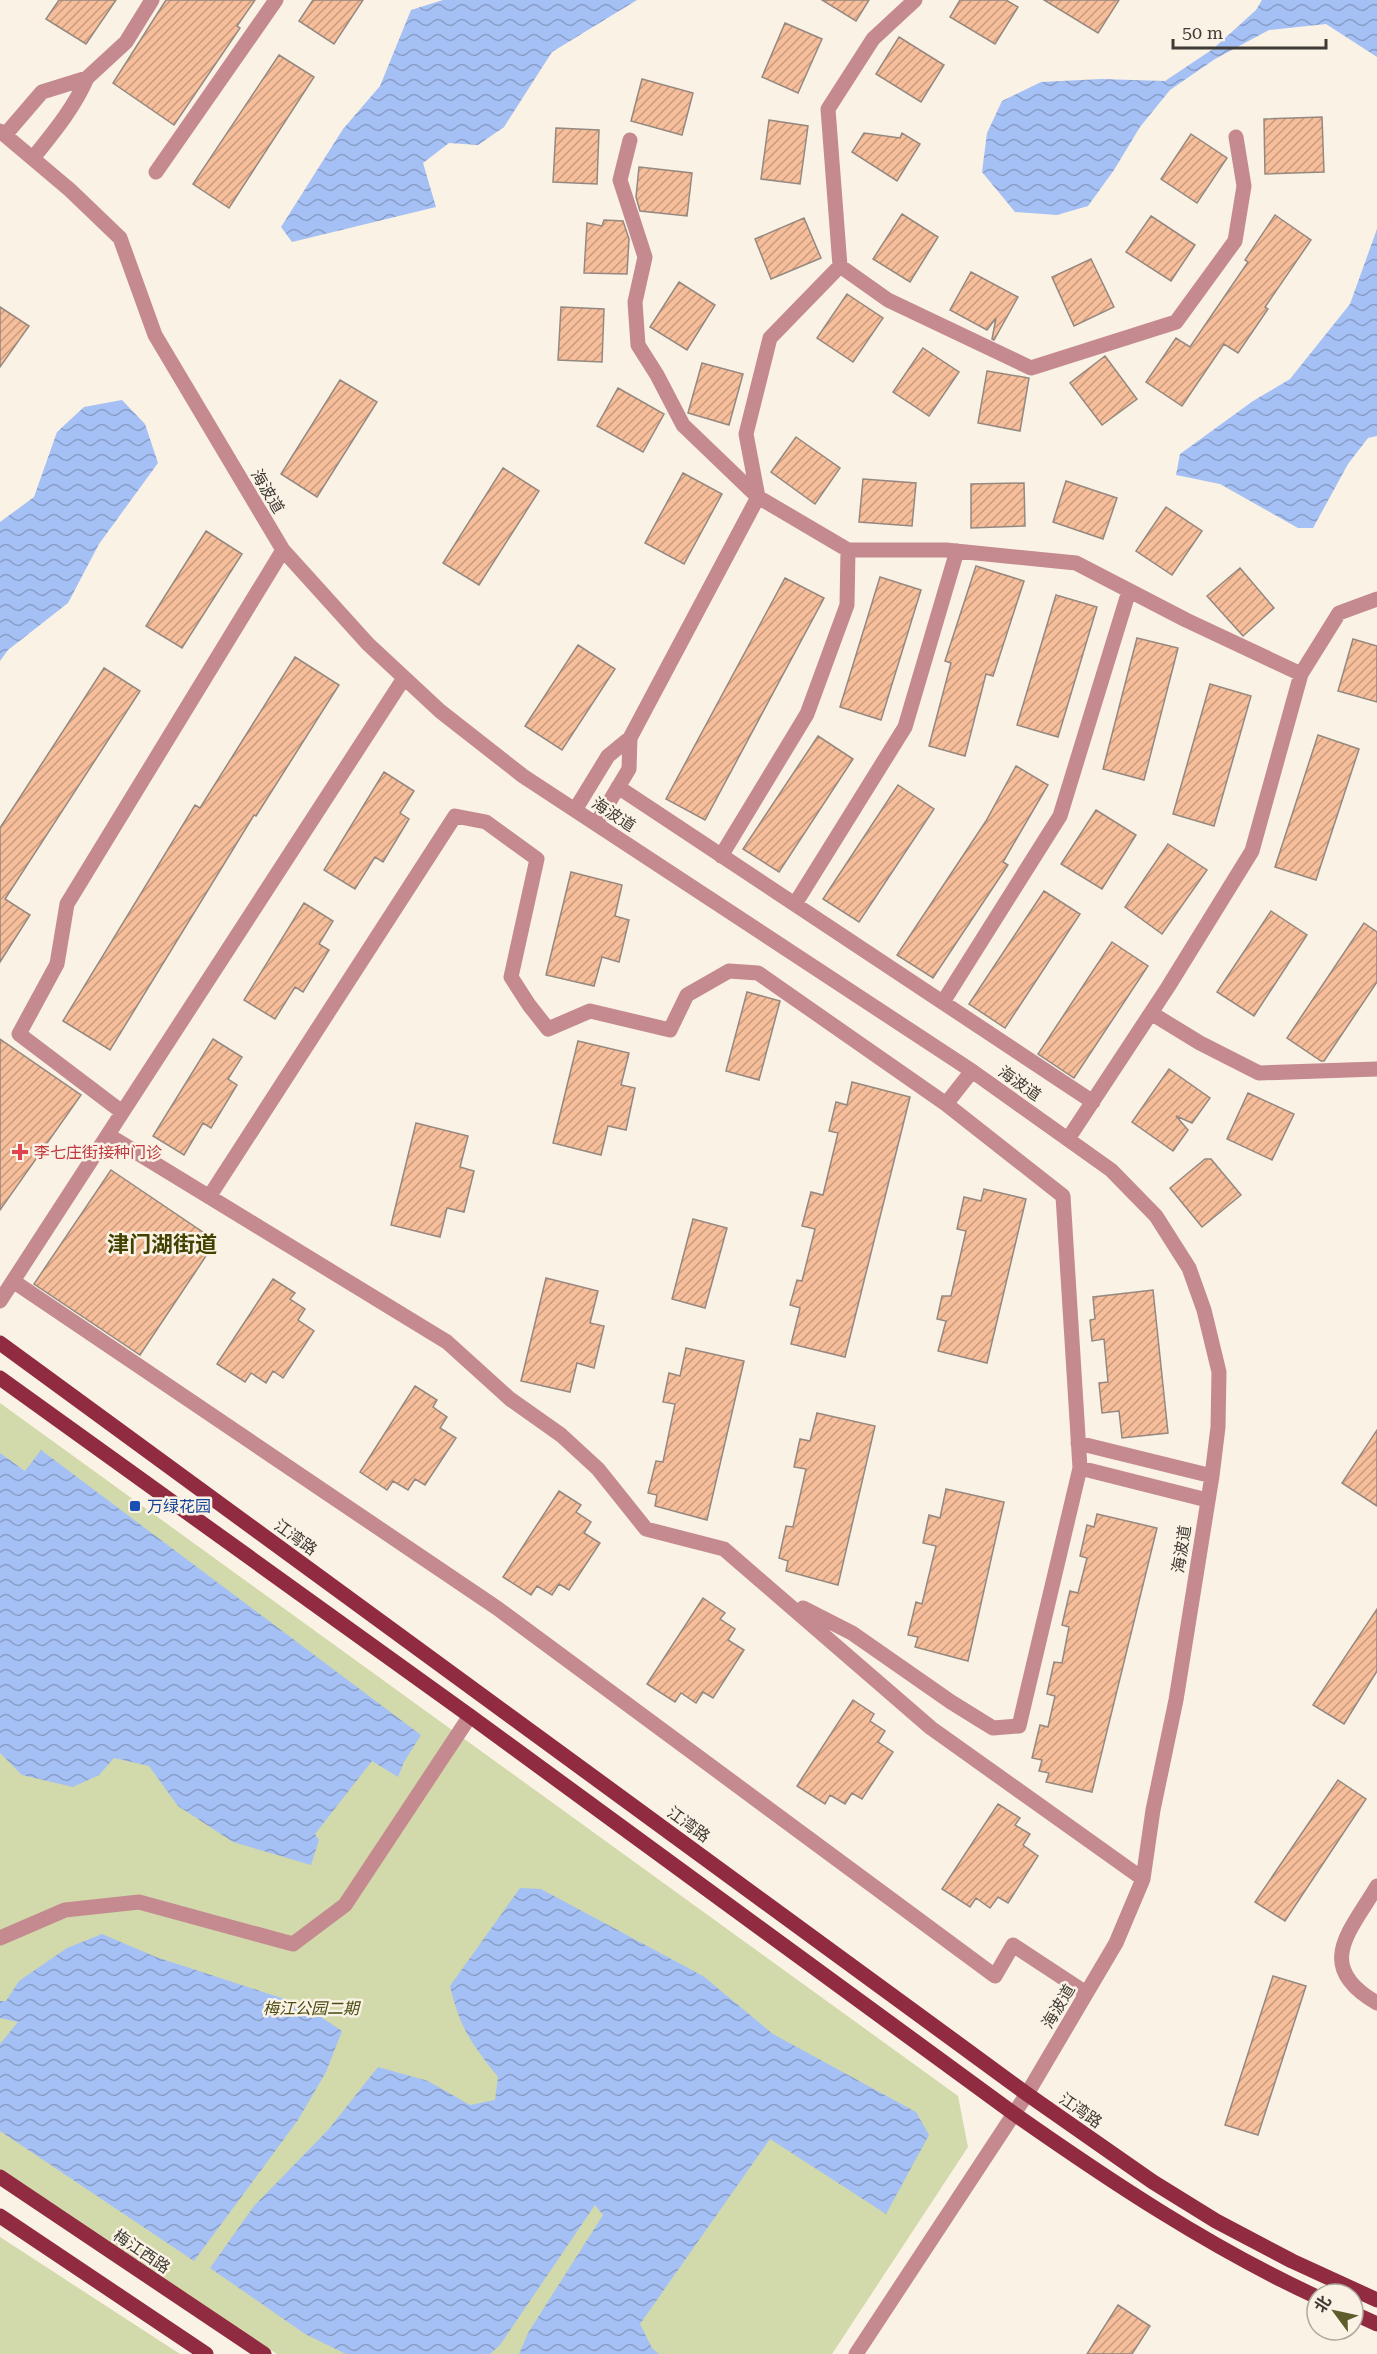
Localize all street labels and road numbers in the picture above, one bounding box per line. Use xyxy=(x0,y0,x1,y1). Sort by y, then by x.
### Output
street label: 海波道 xyxy=(247,466,288,517)
street label: 海波道 xyxy=(588,793,639,835)
street label: 海波道 xyxy=(995,1062,1045,1105)
street label: 江湾路 xyxy=(271,1516,321,1559)
street label: 海波道 xyxy=(1168,1524,1195,1574)
street label: 江湾路 xyxy=(664,1803,714,1846)
street label: 海波道 xyxy=(1038,1981,1079,2032)
street label: 江湾路 xyxy=(1056,2089,1106,2132)
street label: 梅江西路 xyxy=(110,2226,174,2277)

